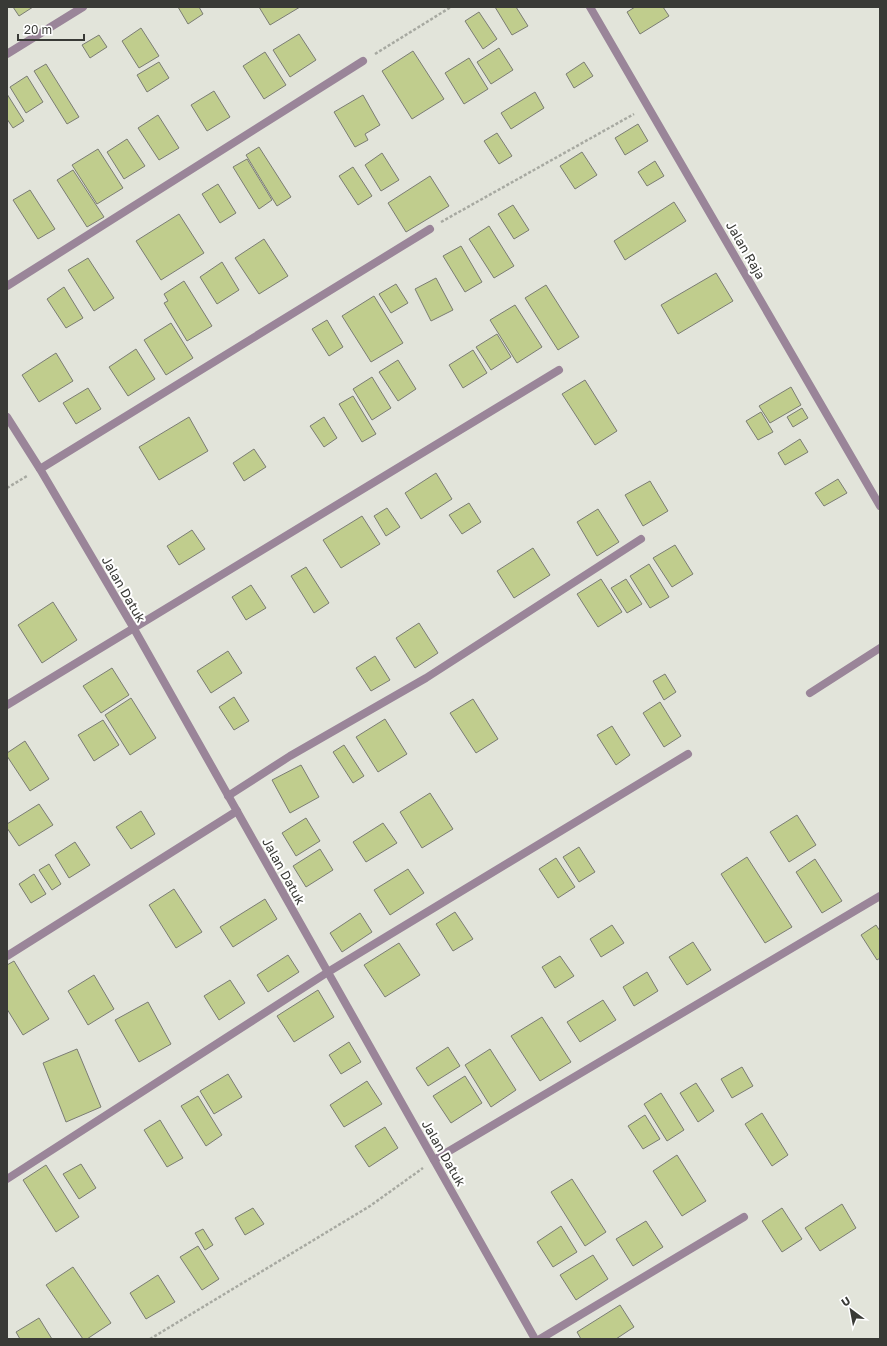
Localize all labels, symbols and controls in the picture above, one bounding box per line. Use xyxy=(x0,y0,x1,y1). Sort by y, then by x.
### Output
scale bar xyxy=(18,16,84,42)
text: 20 m xyxy=(24,22,52,37)
street label: Jalan Raja xyxy=(723,218,769,282)
street label: Jalan Datuk xyxy=(99,553,150,626)
street label: Jalan Datuk xyxy=(259,835,309,908)
street label: Jalan Datuk xyxy=(419,1117,470,1190)
north arrow xyxy=(831,1290,871,1330)
text: U xyxy=(839,1293,852,1309)

